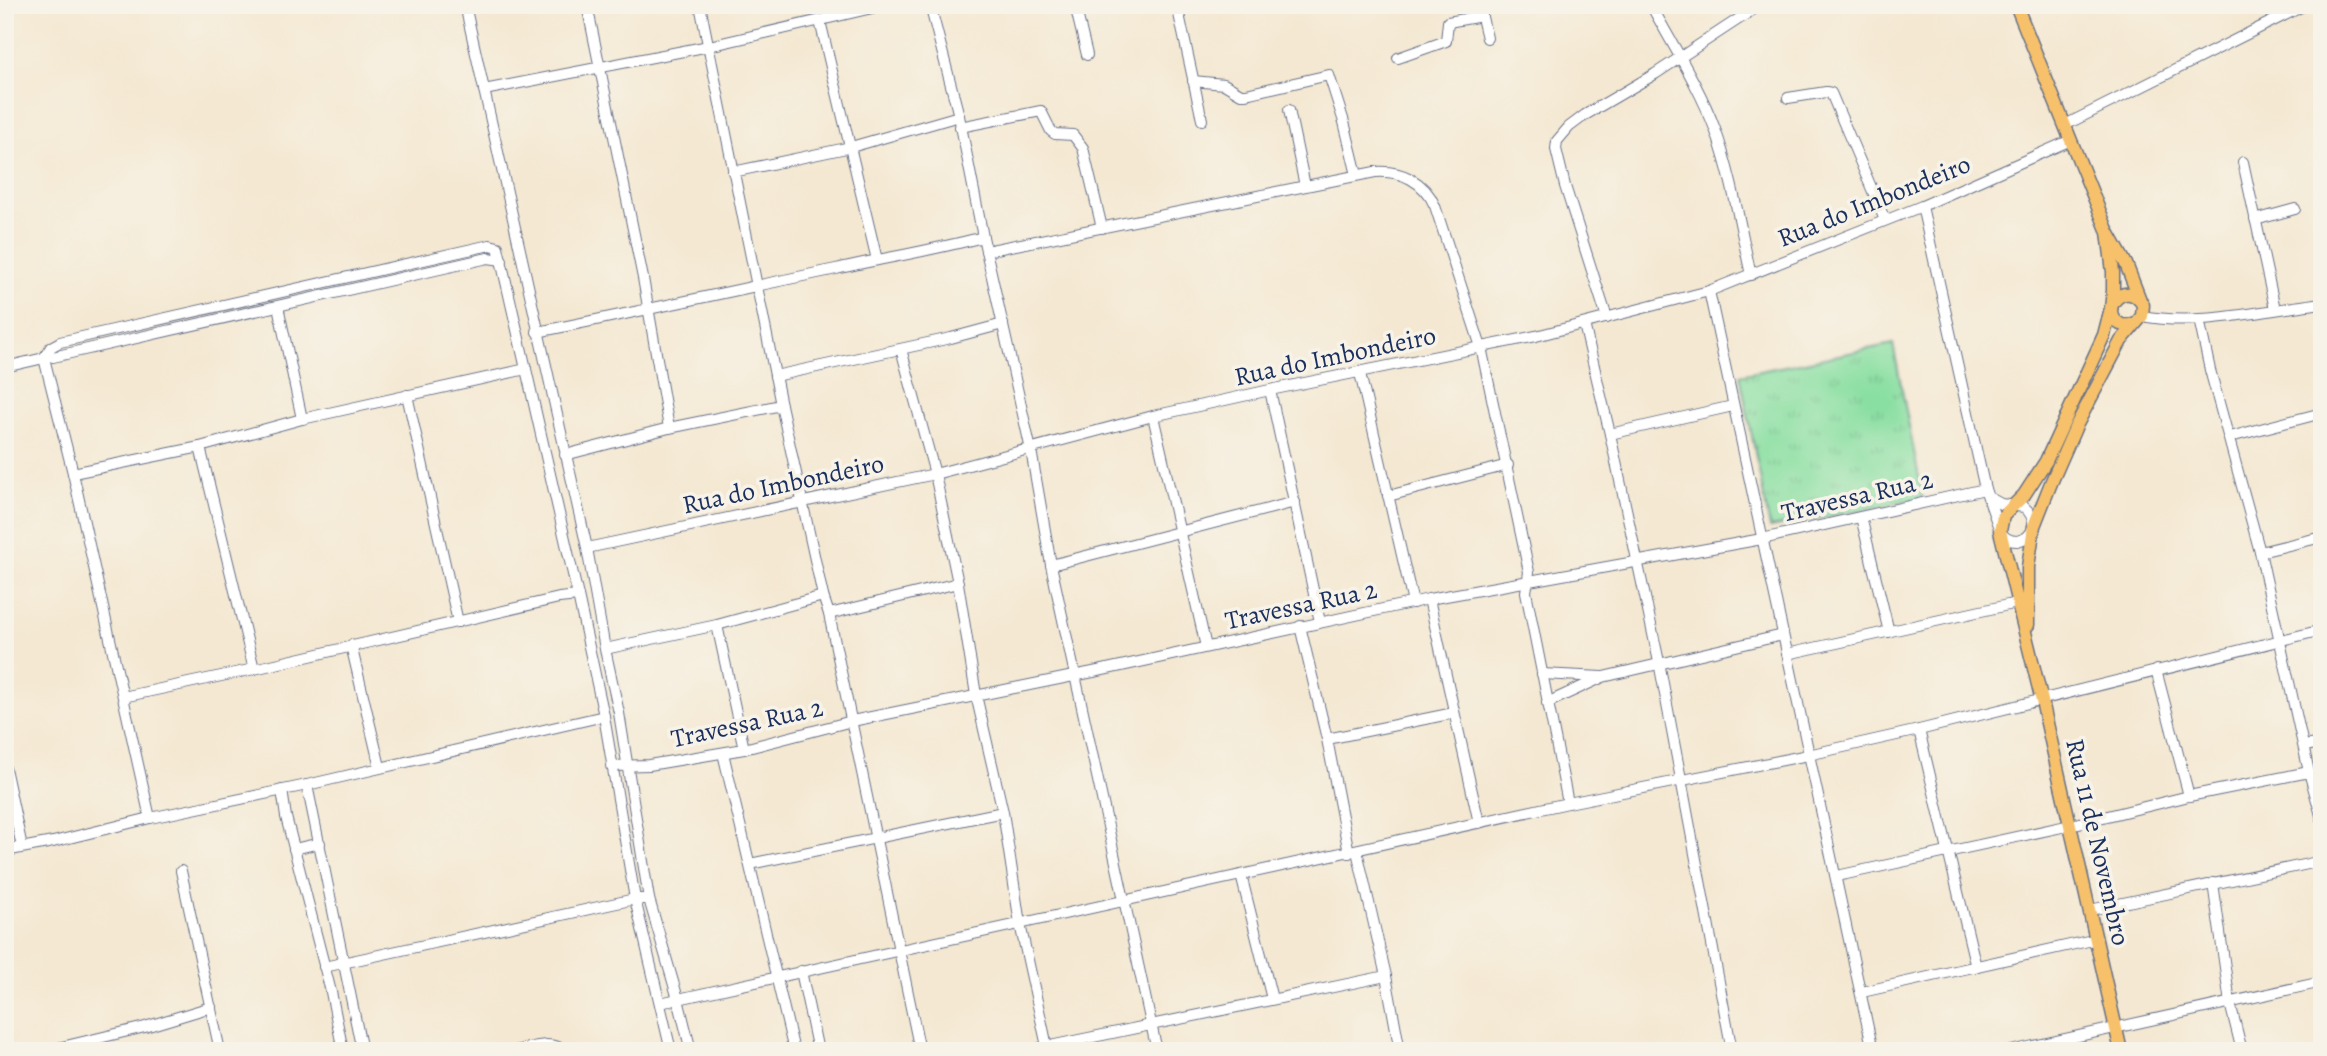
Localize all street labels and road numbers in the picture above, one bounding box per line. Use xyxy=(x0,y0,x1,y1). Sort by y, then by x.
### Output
street label: Rua do Imbondeiro xyxy=(1772,146,1976,256)
street label: Rua do Imbondeiro xyxy=(1231,318,1439,394)
street label: Rua do Imbondeiro xyxy=(679,446,887,522)
street label: Travessa Rua 2 xyxy=(1778,462,1936,530)
street label: Travessa Rua 2 xyxy=(1222,572,1380,638)
street label: Travessa Rua 2 xyxy=(668,690,826,756)
street label: Rua 11 de Novembro xyxy=(2057,735,2139,949)

